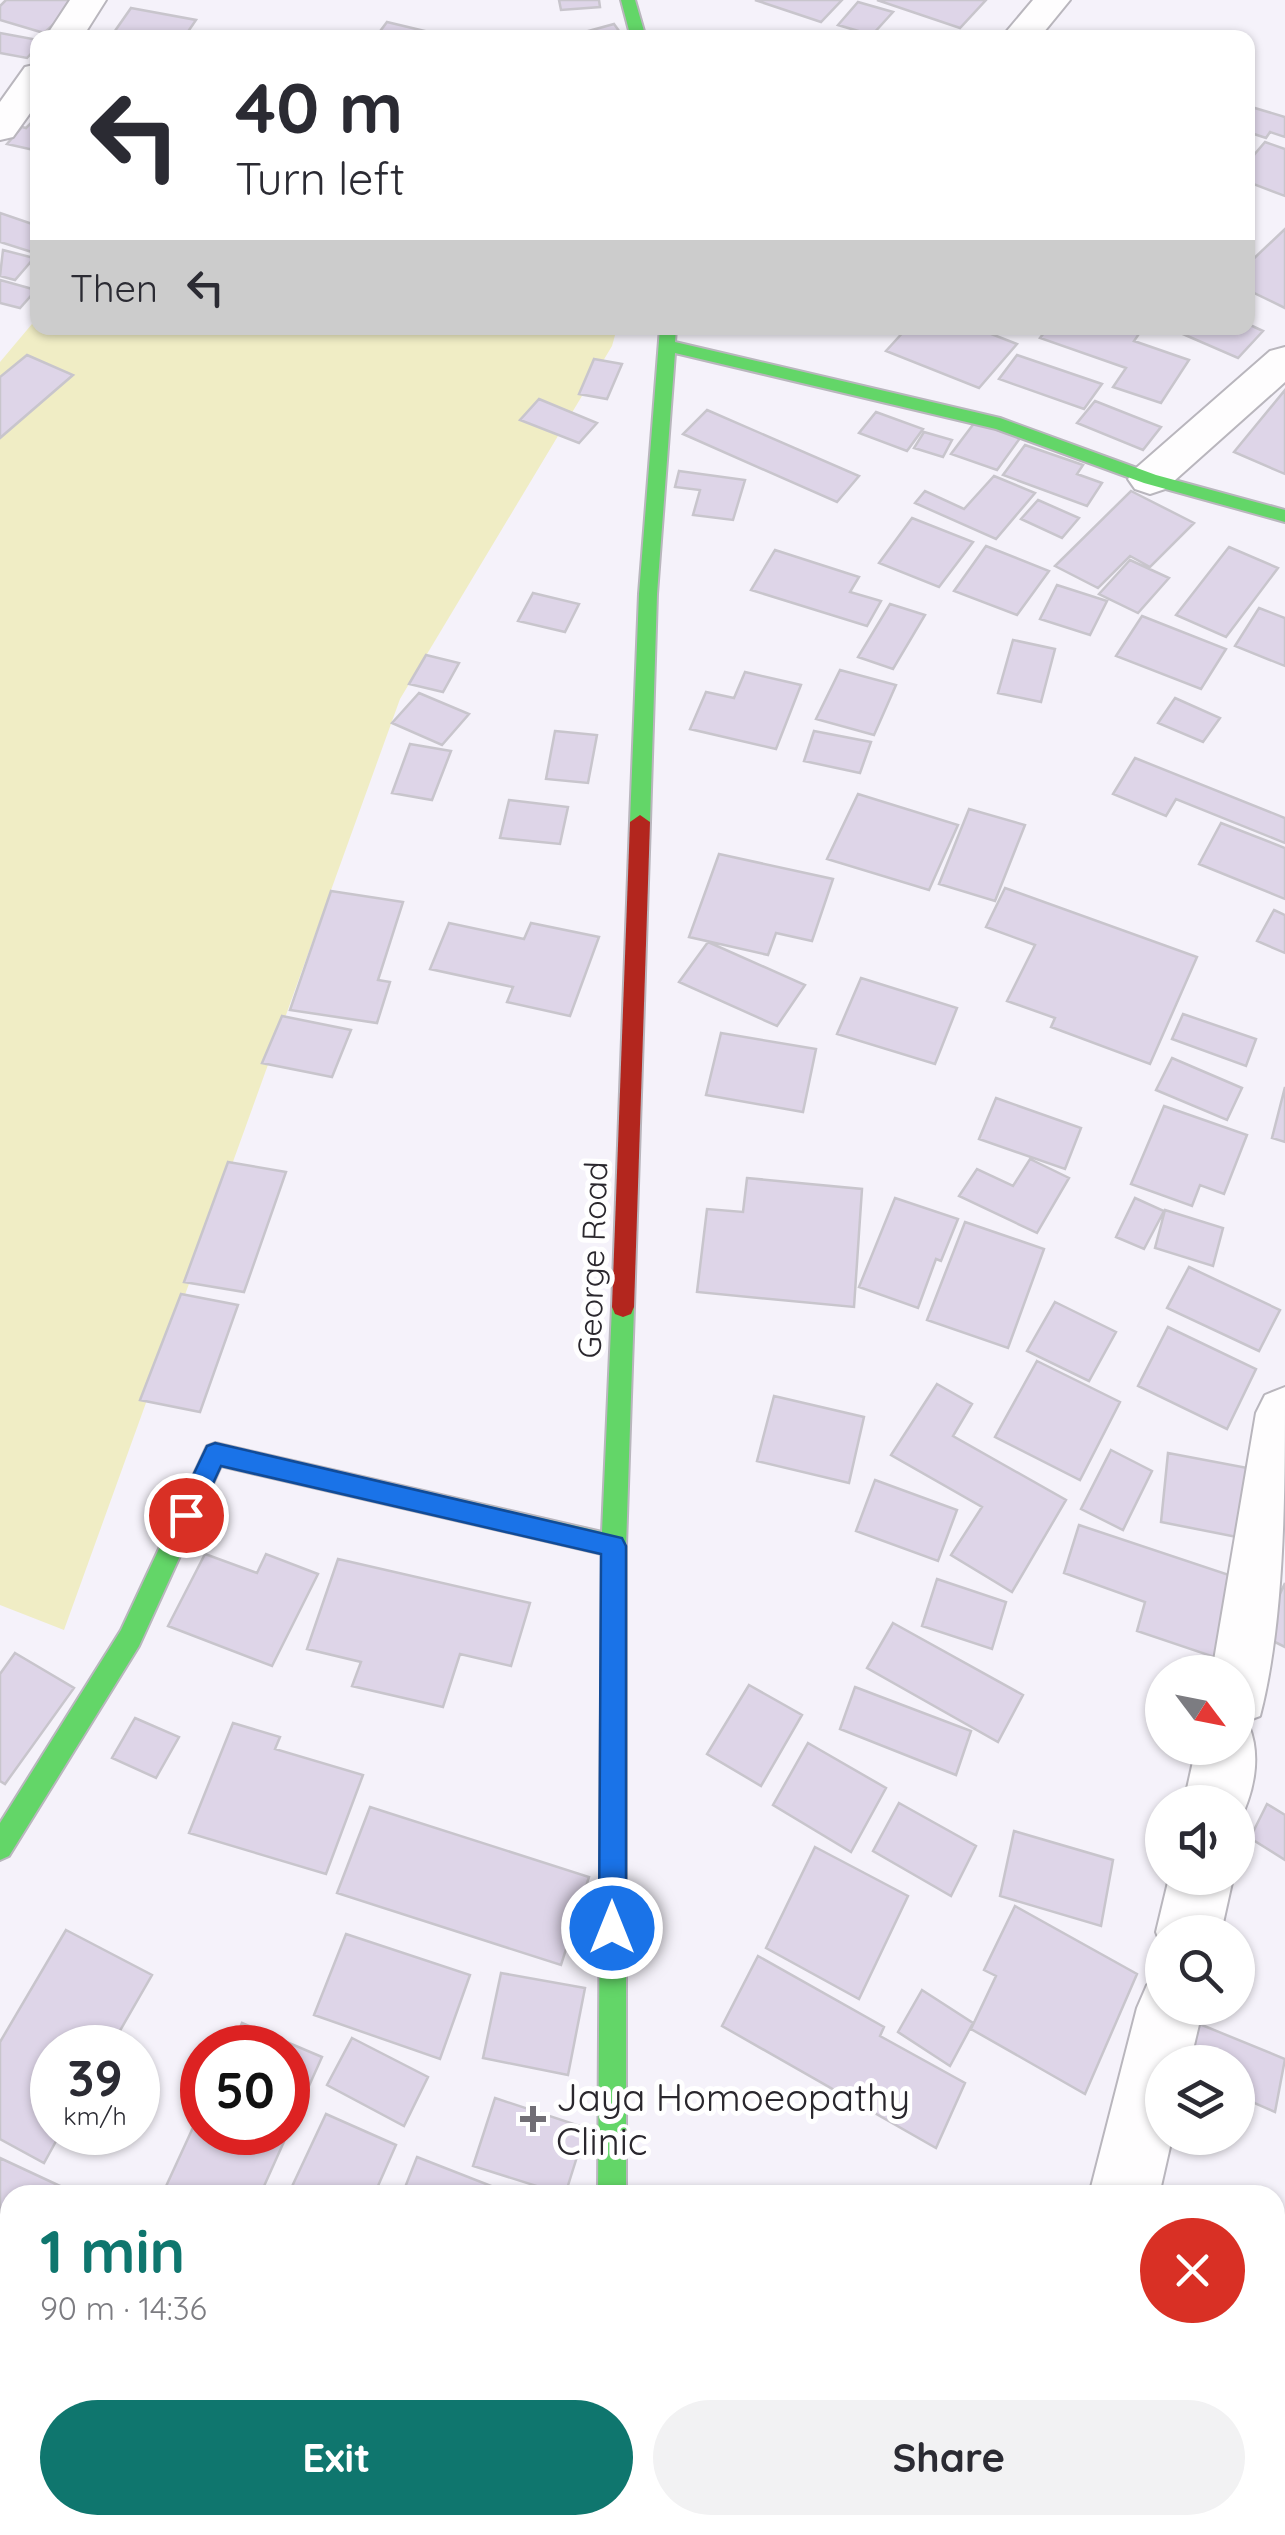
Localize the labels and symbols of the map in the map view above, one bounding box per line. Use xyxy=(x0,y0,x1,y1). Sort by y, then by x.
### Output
street label: George Road xyxy=(569,1161,615,1359)
pin xyxy=(144,1473,229,1558)
north arrow xyxy=(1145,1655,1255,1765)
position arrow xyxy=(560,1876,664,1980)
speed limit sign: 50 xyxy=(180,2025,310,2155)
place label: Jaya Homoeopathy Clinic xyxy=(556,2073,910,2165)
marker: Jaya Homoeopathy Clinic xyxy=(520,2106,546,2132)

